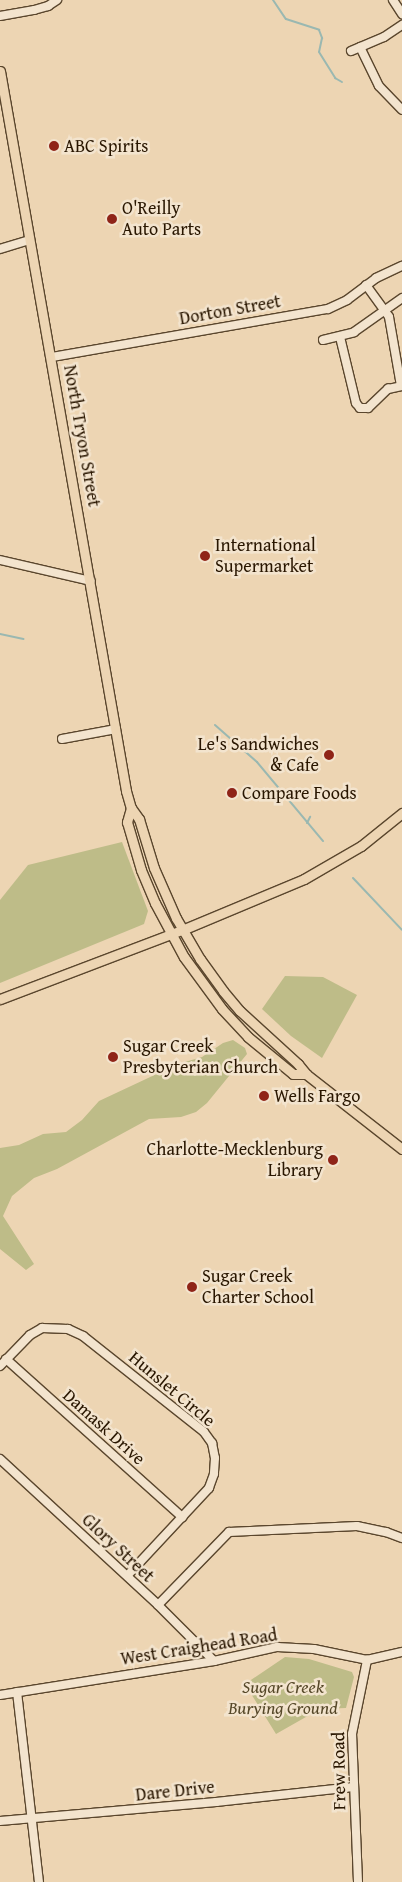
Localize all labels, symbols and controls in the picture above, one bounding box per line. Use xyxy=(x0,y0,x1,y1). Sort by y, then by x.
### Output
place label: ABC Spirits xyxy=(64,135,148,157)
marker: ABC Spirits xyxy=(48,140,60,152)
place label: O'Reilly Auto Parts xyxy=(122,198,201,240)
marker: O'Reilly Auto Parts xyxy=(106,213,118,225)
street label: Dorton Street xyxy=(178,290,282,330)
street label: North Tryon Street xyxy=(59,363,105,509)
place label: International Supermarket xyxy=(215,535,316,578)
marker: International Supermarket xyxy=(199,550,211,562)
place label: Le's Sandwiches & Cafe xyxy=(198,734,319,776)
marker: Le's Sandwiches & Cafe xyxy=(323,749,335,761)
place label: Compare Foods xyxy=(242,782,357,804)
marker: Compare Foods xyxy=(226,787,238,799)
place label: Sugar Creek Presbyterian Church xyxy=(123,1036,278,1078)
marker: Sugar Creek Presbyterian Church xyxy=(107,1051,119,1063)
place label: Wells Fargo xyxy=(274,1085,360,1107)
marker: Wells Fargo xyxy=(258,1090,270,1102)
place label: Charlotte-Mecklenburg Library xyxy=(147,1139,323,1182)
marker: Charlotte-Mecklenburg Library xyxy=(327,1154,339,1166)
place label: Sugar Creek Charter School xyxy=(202,1266,314,1308)
marker: Sugar Creek Charter School xyxy=(186,1281,198,1293)
street label: Hunslet Circle xyxy=(124,1347,220,1431)
street label: Damask Drive xyxy=(58,1384,150,1470)
street label: Glory Street xyxy=(77,1509,159,1587)
street label: West Craighead Road xyxy=(119,1624,279,1670)
park label: Sugar Creek Burying Ground xyxy=(228,1677,338,1720)
street label: Frew Road xyxy=(328,1731,350,1811)
street label: Dare Drive xyxy=(134,1776,216,1806)

